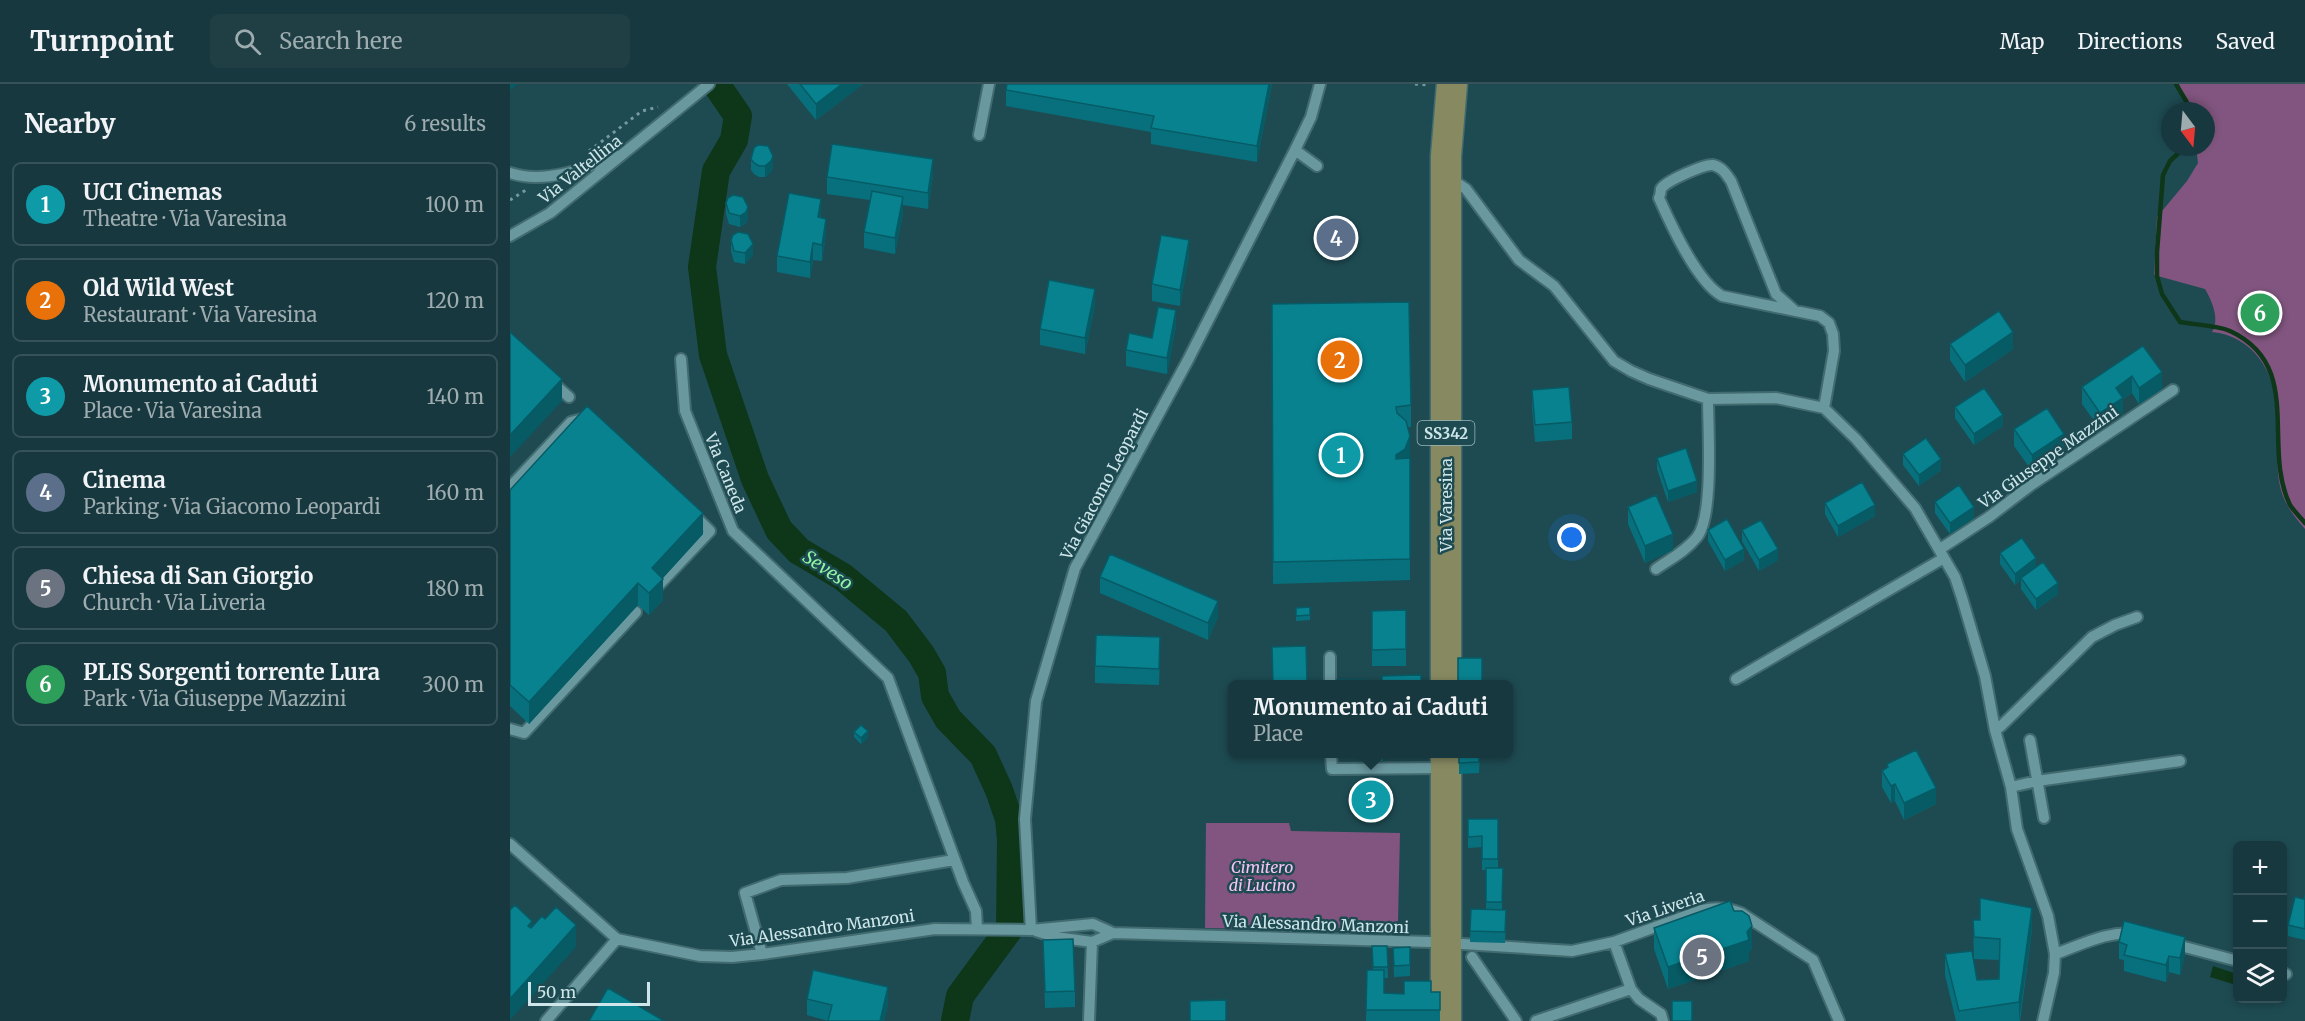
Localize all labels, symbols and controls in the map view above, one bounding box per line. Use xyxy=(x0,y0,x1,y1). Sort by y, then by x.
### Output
search box xyxy=(210,14,630,68)
text: Turnpoint xyxy=(30,23,174,59)
icon: search xyxy=(231,25,264,58)
text: Search here xyxy=(279,27,402,55)
text: Map xyxy=(2000,28,2044,55)
text: Directions xyxy=(2077,28,2182,55)
text: Saved xyxy=(2215,28,2275,55)
north arrow xyxy=(2161,102,2215,156)
text: Nearby xyxy=(24,107,116,140)
text: 6 results xyxy=(404,111,486,136)
street label: Via Valtellina xyxy=(534,130,626,208)
text: UCI Cinemas xyxy=(83,178,222,206)
text: 1 xyxy=(41,192,50,217)
text: 100 m xyxy=(425,192,484,217)
text: Theatre · Via Varesina xyxy=(83,206,287,231)
pin: 4 xyxy=(1316,216,1356,260)
text: Old Wild West xyxy=(83,274,234,302)
text: 2 xyxy=(40,288,51,313)
text: 120 m xyxy=(426,288,484,313)
pin: 6 xyxy=(2240,290,2280,336)
text: Restaurant · Via Varesina xyxy=(83,302,317,327)
pin: 2 xyxy=(1320,338,1360,382)
text: Monumento ai Caduti xyxy=(83,370,318,398)
text: 3 xyxy=(40,384,51,409)
text: 140 m xyxy=(427,384,484,409)
text: Place · Via Varesina xyxy=(83,398,262,423)
street label: Via Giuseppe Mazzini xyxy=(1973,401,2122,513)
street label: Via Giacomo Leopardi xyxy=(1055,405,1152,564)
road number: SS342 xyxy=(1418,421,1474,445)
street label: Via Caneda xyxy=(700,429,751,516)
pin: 1 xyxy=(1322,432,1360,478)
street label: Via Varesina xyxy=(1436,458,1456,553)
text: Cinema xyxy=(83,466,166,494)
text: 4 xyxy=(39,480,52,505)
text: 160 m xyxy=(426,480,484,505)
text: Parking · Via Giacomo Leopardi xyxy=(83,494,381,519)
your location xyxy=(1557,523,1586,552)
water label: Seveso xyxy=(799,545,857,595)
text: Chiesa di San Giorgio xyxy=(83,562,313,590)
text: 5 xyxy=(40,576,51,601)
text: 180 m xyxy=(426,576,484,601)
text: Church · Via Liveria xyxy=(83,590,266,615)
text: PLIS Sorgenti torrente Lura xyxy=(83,658,380,686)
text: 6 xyxy=(39,672,52,697)
text: 300 m xyxy=(422,672,484,697)
popup xyxy=(1228,680,1513,758)
text: Park · Via Giuseppe Mazzini xyxy=(83,686,347,711)
text: Monumento ai Caduti xyxy=(1253,693,1488,721)
text: Place xyxy=(1253,721,1303,746)
pin: 3 xyxy=(1352,778,1390,822)
map controls xyxy=(2233,841,2287,1003)
button: + xyxy=(2233,841,2287,895)
park label: Cimitero di Lucino xyxy=(1229,857,1295,895)
street label: Via Liveria xyxy=(1622,885,1707,931)
button: − xyxy=(2233,895,2287,949)
street label: Via Alessandro Manzoni xyxy=(727,905,916,951)
street label: Via Alessandro Manzoni xyxy=(1221,911,1410,937)
pin: 5 xyxy=(1682,934,1722,980)
button: layers xyxy=(2233,949,2287,1003)
scale bar xyxy=(528,979,650,1006)
text: 50 m xyxy=(537,982,576,1002)

